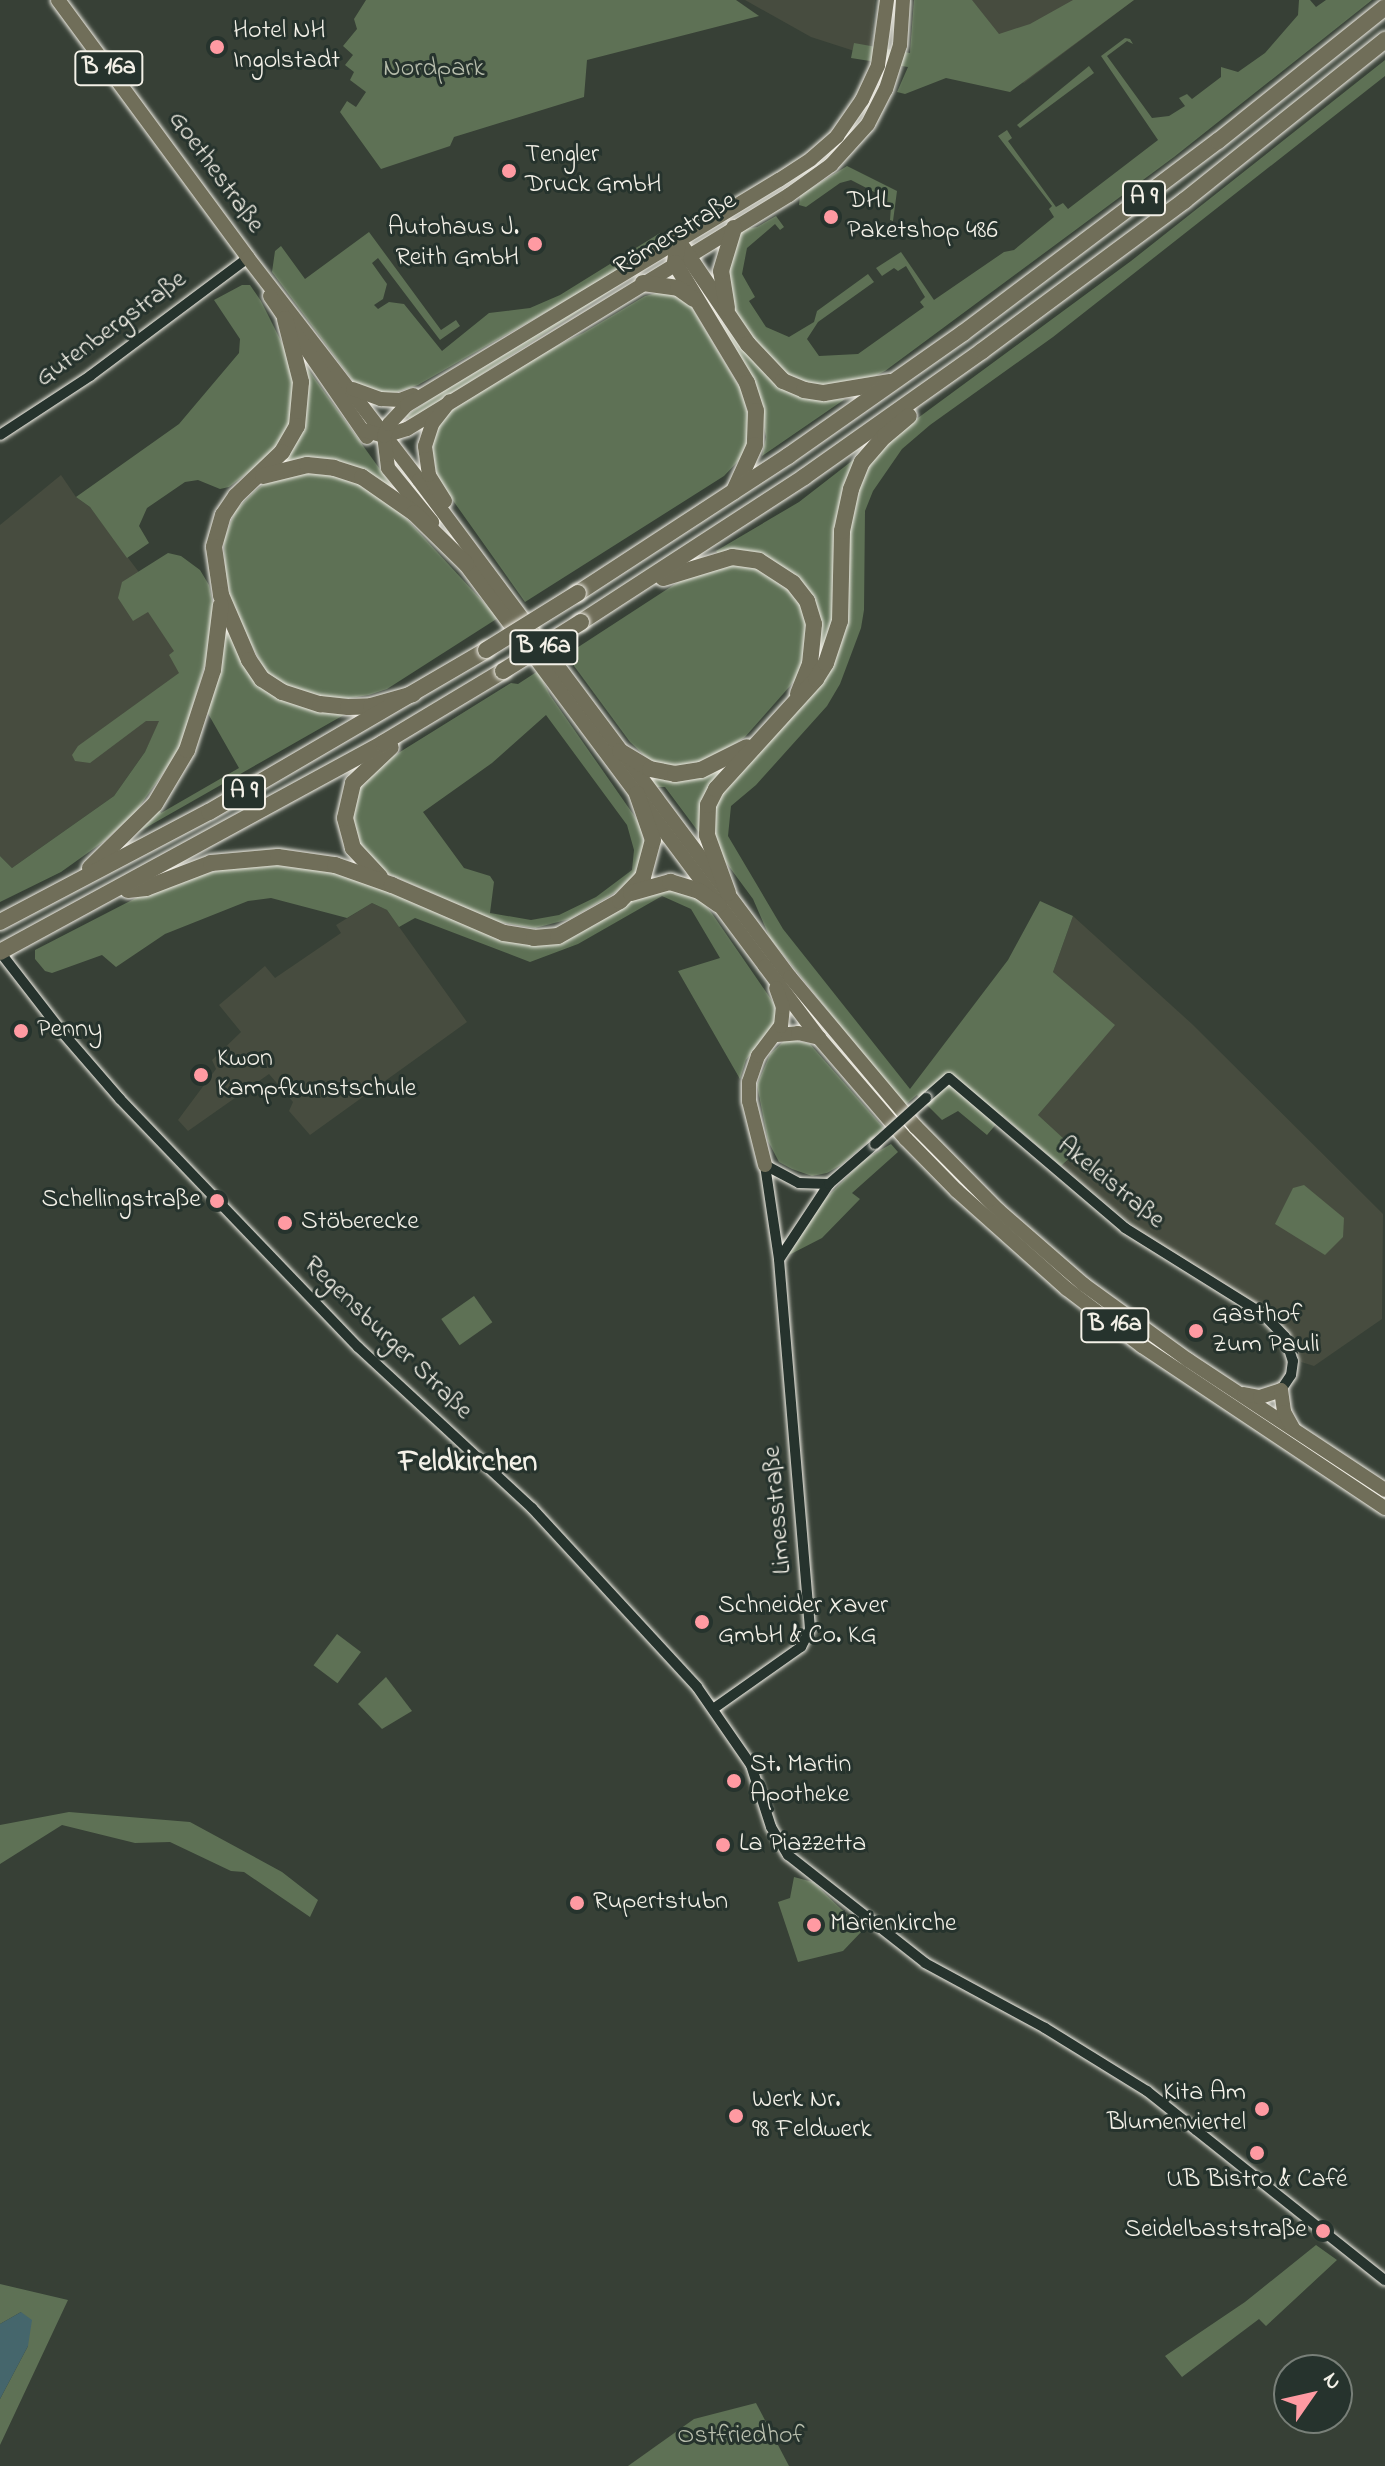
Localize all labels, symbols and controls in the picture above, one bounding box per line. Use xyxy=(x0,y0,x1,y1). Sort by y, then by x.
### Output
place label: Hotel NH Ingolstadt xyxy=(233,16,340,78)
marker: Hotel NH Ingolstadt xyxy=(208,38,226,56)
road number: B 16a xyxy=(73,48,145,88)
park label: Nordpark xyxy=(383,54,485,86)
street label: Goethestraße xyxy=(160,106,270,240)
place label: Tengler Druck GmbH xyxy=(525,140,662,202)
marker: Tengler Druck GmbH xyxy=(500,162,518,180)
road number: A 9 xyxy=(1120,178,1168,218)
street label: Römerstraße xyxy=(609,186,743,284)
place label: DHL Paketshop 486 xyxy=(847,186,998,248)
marker: DHL Paketshop 486 xyxy=(822,208,840,226)
place label: Autohaus J. Reith GmbH xyxy=(388,213,519,274)
marker: Autohaus J. Reith GmbH xyxy=(526,235,544,253)
street label: Gutenbergstraße xyxy=(31,265,193,395)
road number: B 16a xyxy=(508,627,580,667)
road number: A 9 xyxy=(220,772,268,812)
place label: Penny xyxy=(37,1015,102,1047)
marker: Penny xyxy=(12,1022,30,1040)
place label: Kwon Kampfkunstschule xyxy=(217,1044,416,1106)
marker: Kwon Kampfkunstschule xyxy=(192,1066,210,1084)
street label: Akeleistraße xyxy=(1050,1131,1170,1237)
place label: Schellingstraße xyxy=(42,1185,201,1217)
marker: Schellingstraße xyxy=(208,1192,226,1210)
place label: Stöberecke xyxy=(301,1207,419,1239)
marker: Stöberecke xyxy=(276,1214,294,1232)
street label: Regensburger Straße xyxy=(296,1250,478,1428)
place label: Gasthof Zum Pauli xyxy=(1212,1300,1320,1362)
road number: B 16a xyxy=(1079,1305,1151,1345)
marker: Gasthof Zum Pauli xyxy=(1187,1322,1205,1340)
district label: Feldkirchen xyxy=(399,1445,537,1481)
street label: Limesstraße xyxy=(758,1445,800,1575)
place label: Schneider Xaver GmbH & Co. KG xyxy=(718,1591,888,1652)
marker: Schneider Xaver GmbH & Co. KG xyxy=(693,1613,711,1631)
place label: St. Martin Apotheke xyxy=(750,1750,851,1812)
marker: St. Martin Apotheke xyxy=(725,1772,743,1790)
place label: La Piazzetta xyxy=(739,1829,866,1861)
marker: La Piazzetta xyxy=(714,1836,732,1854)
place label: Rupertstubn xyxy=(593,1887,728,1919)
marker: Rupertstubn xyxy=(568,1894,586,1912)
place label: Marienkirche xyxy=(830,1909,957,1941)
marker: Marienkirche xyxy=(805,1916,823,1934)
place label: Kita Am Blumenviertel xyxy=(1107,2078,1246,2140)
place label: Werk Nr. 98 Feldwerk xyxy=(752,2085,872,2146)
marker: Kita Am Blumenviertel xyxy=(1253,2100,1271,2118)
marker: Werk Nr. 98 Feldwerk xyxy=(727,2107,745,2125)
marker: UB Bistro & Café xyxy=(1248,2144,1266,2162)
place label: UB Bistro & Café xyxy=(1166,2165,1348,2197)
place label: Seidelbaststraße xyxy=(1124,2215,1307,2247)
marker: Seidelbaststraße xyxy=(1314,2222,1332,2240)
north arrow xyxy=(1273,2354,1353,2434)
text: N xyxy=(1314,2367,1349,2397)
park label: Ostfriedhof xyxy=(677,2421,805,2453)

